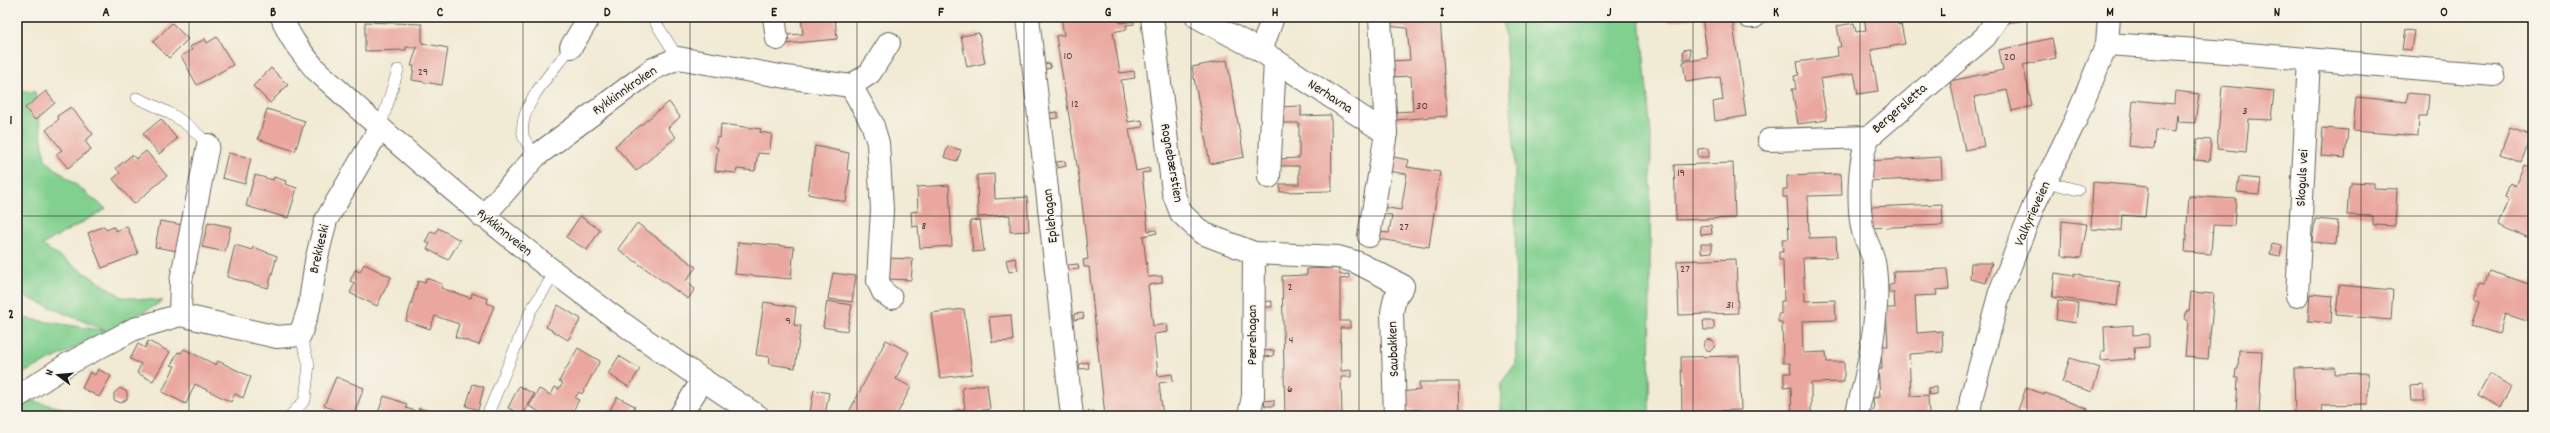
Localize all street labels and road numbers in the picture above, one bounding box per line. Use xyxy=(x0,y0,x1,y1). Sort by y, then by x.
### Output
street label: Rykkinnkroken xyxy=(589,61,661,121)
street label: Nerhavna xyxy=(1304,75,1357,119)
street label: Bergersletta xyxy=(1868,79,1932,139)
street label: Rognebærstien xyxy=(1154,122,1188,204)
street label: Skoguls vei xyxy=(2292,148,2315,207)
street label: Valkyrieveien xyxy=(2010,178,2056,250)
street label: Eplehagan xyxy=(1038,188,1064,244)
street label: Rykkinnveien xyxy=(472,204,536,262)
street label: Brekkeski xyxy=(305,222,335,276)
street label: Pærehagan xyxy=(1243,305,1263,365)
street label: Saubakken xyxy=(1383,321,1405,377)

